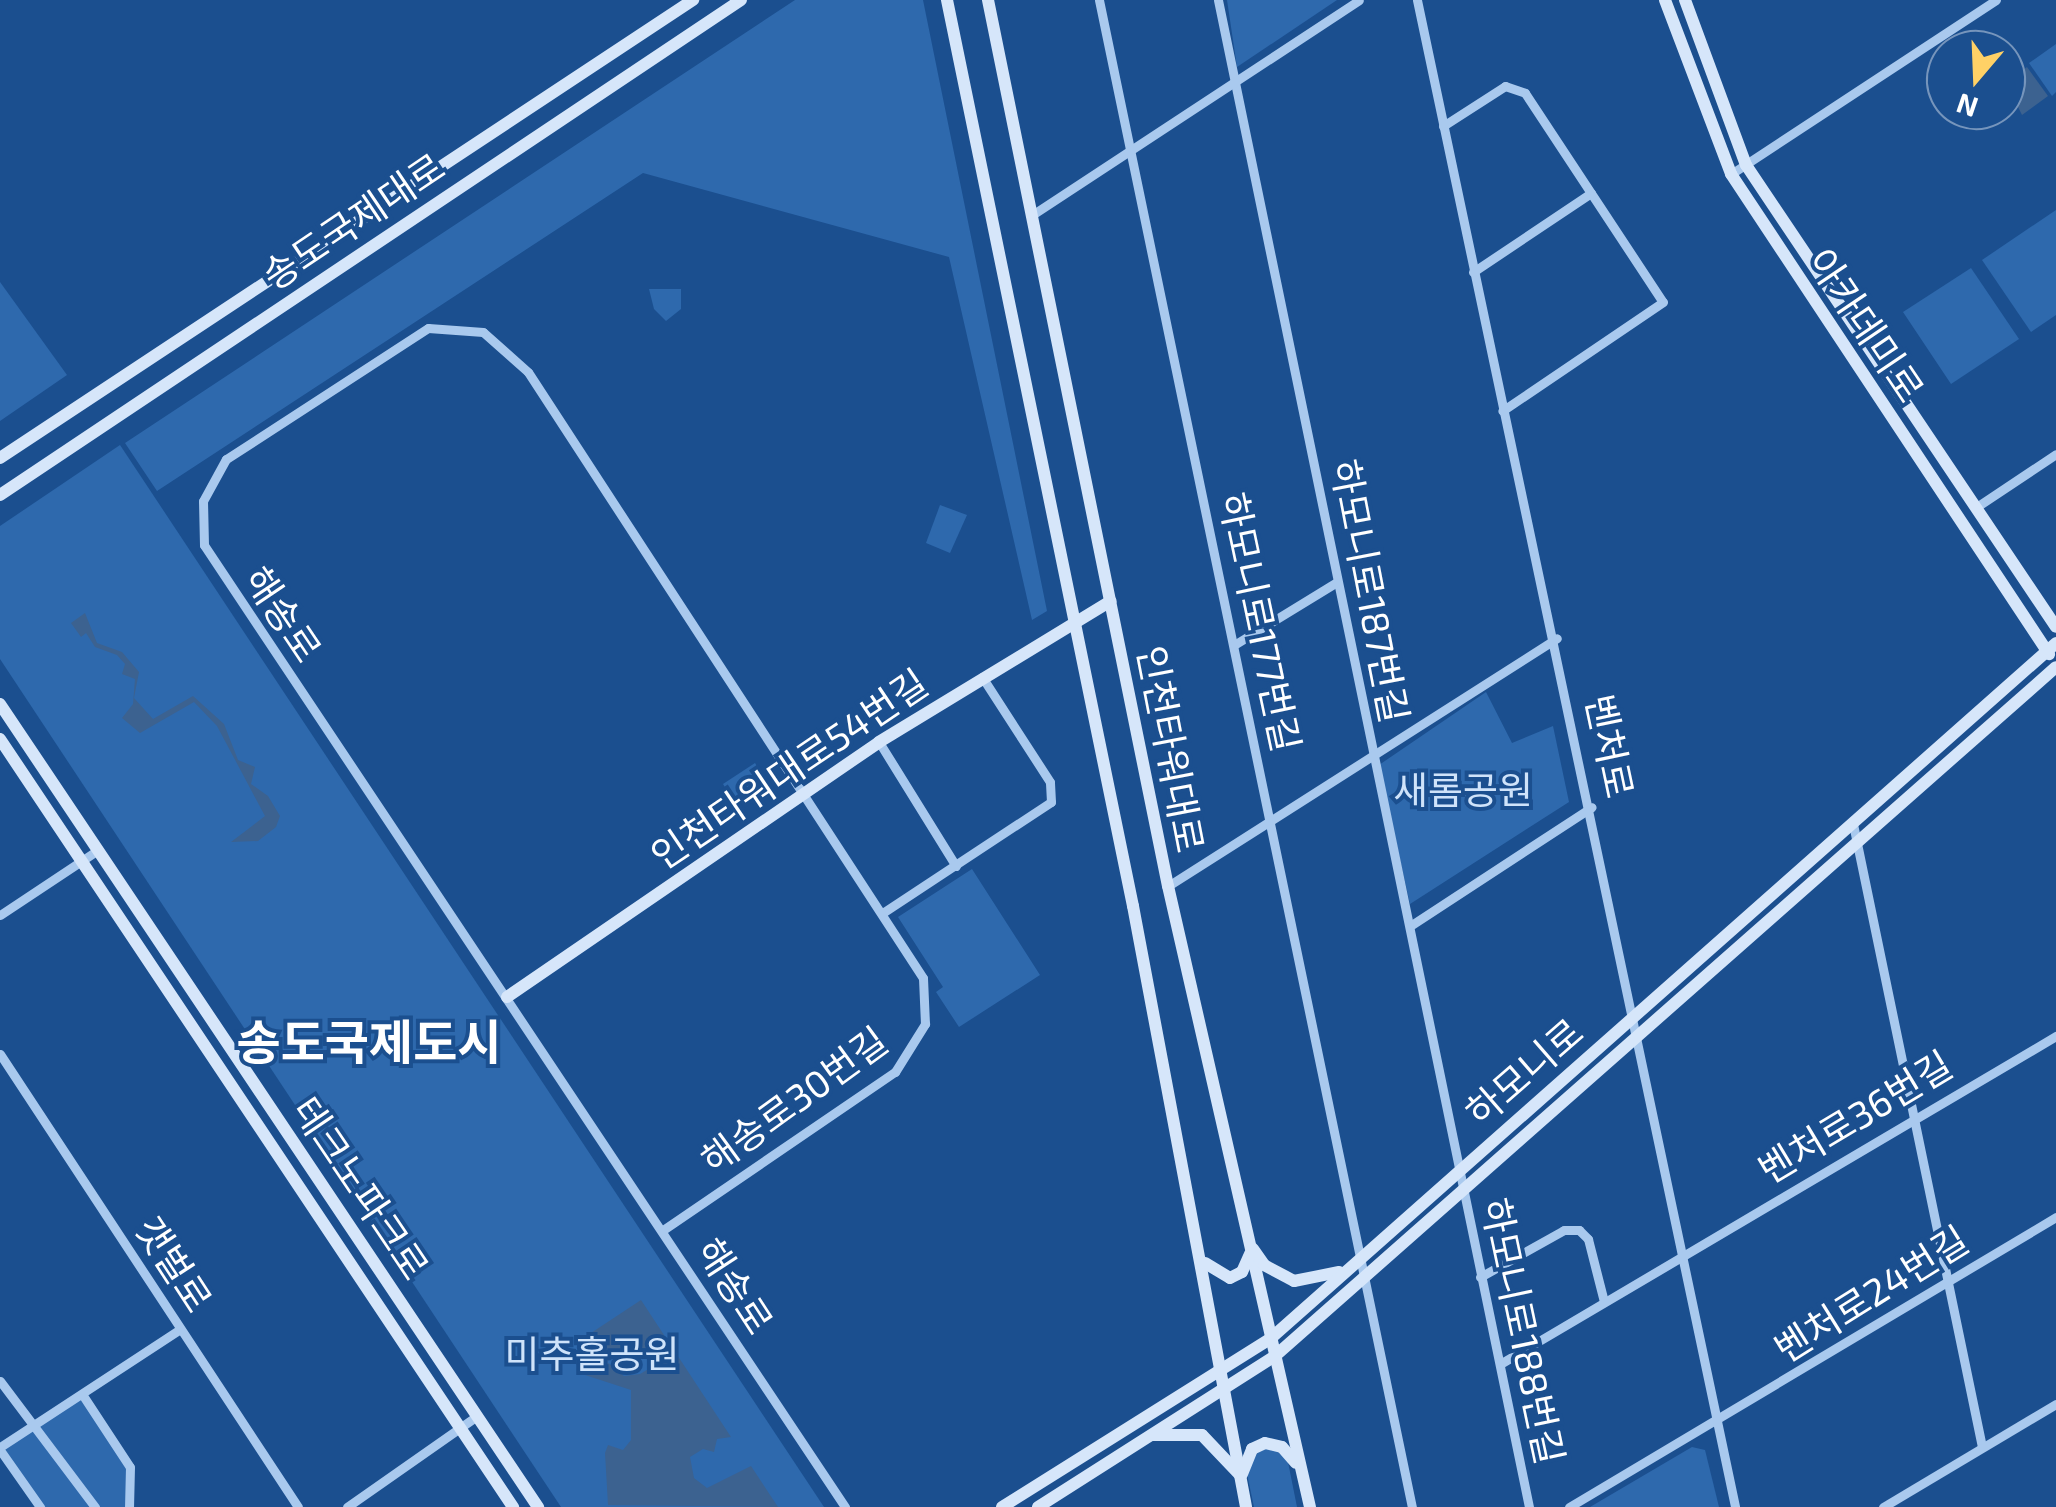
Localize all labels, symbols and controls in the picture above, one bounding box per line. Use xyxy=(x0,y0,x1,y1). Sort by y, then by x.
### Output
north arrow xyxy=(1926,30,2026,130)
text: N xyxy=(1952,87,1982,126)
street label: 송도국제대로 xyxy=(253,143,453,299)
street label: 아카데미로 xyxy=(1798,240,1934,410)
street label: 하모니로187번길 xyxy=(1322,455,1418,727)
street label: 하모니로177번길 xyxy=(1210,488,1310,756)
street label: 해송로 xyxy=(235,558,331,670)
street label: 인천타워대로 xyxy=(1129,642,1213,856)
street label: 인천타워대로54번길 xyxy=(642,660,936,878)
street label: 벤처로 xyxy=(1577,690,1643,802)
park label: 새롬공원 xyxy=(1393,767,1533,813)
street label: 하모니로 xyxy=(1456,1009,1592,1135)
district label: 송도국제도시 xyxy=(237,1013,501,1071)
street label: 해송로30번길 xyxy=(692,1017,896,1183)
street label: 벤처로36번길 xyxy=(1750,1041,1960,1193)
street label: 테크노파크로 xyxy=(283,1088,439,1288)
street label: 하모니로188번길 xyxy=(1473,1194,1573,1468)
street label: 갯벌로 xyxy=(126,1208,222,1320)
street label: 벤처로24번길 xyxy=(1766,1216,1976,1372)
street label: 해송로 xyxy=(687,1230,783,1342)
park label: 미추홀공원 xyxy=(505,1331,679,1377)

